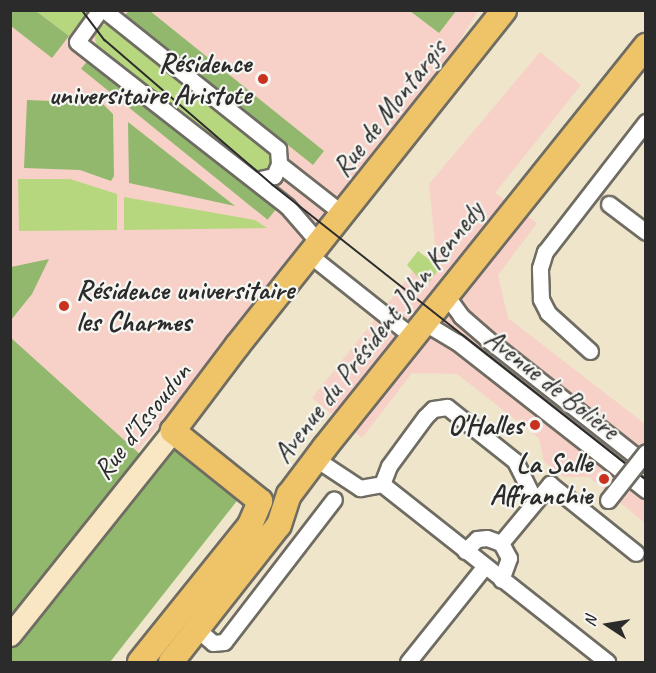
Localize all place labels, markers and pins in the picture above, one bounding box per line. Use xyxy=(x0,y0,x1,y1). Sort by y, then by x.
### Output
place label: Résidence universitaire Aristote xyxy=(48,46,251,112)
marker: Résidence universitaire Aristote xyxy=(256,72,270,86)
place label: Résidence universitaire les Charmes xyxy=(76,273,294,339)
marker: Résidence universitaire les Charmes xyxy=(57,299,71,313)
place label: O'Halles xyxy=(448,408,523,442)
marker: O'Halles xyxy=(528,418,542,432)
place label: La Salle Affranchie xyxy=(490,446,592,512)
marker: La Salle Affranchie xyxy=(597,472,611,486)

